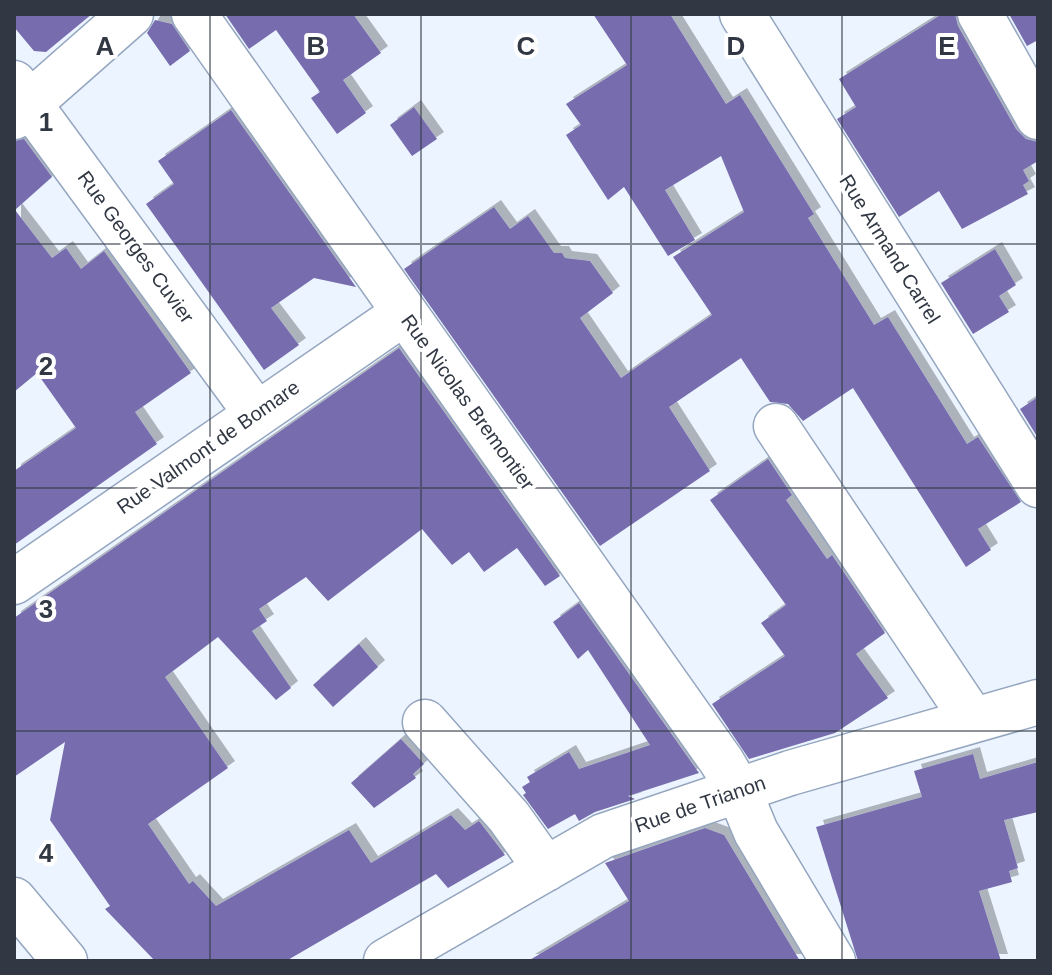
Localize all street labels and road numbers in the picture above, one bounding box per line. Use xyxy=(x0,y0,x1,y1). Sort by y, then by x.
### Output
street label: Rue Georges Cuvier xyxy=(74,167,199,327)
street label: Rue Armand Carrel xyxy=(835,171,945,327)
street label: Rue Nicolas Bremontier xyxy=(397,310,539,494)
street label: Rue Valmont de Bomare xyxy=(113,376,303,518)
street label: Rue de Trianon xyxy=(632,771,768,837)

